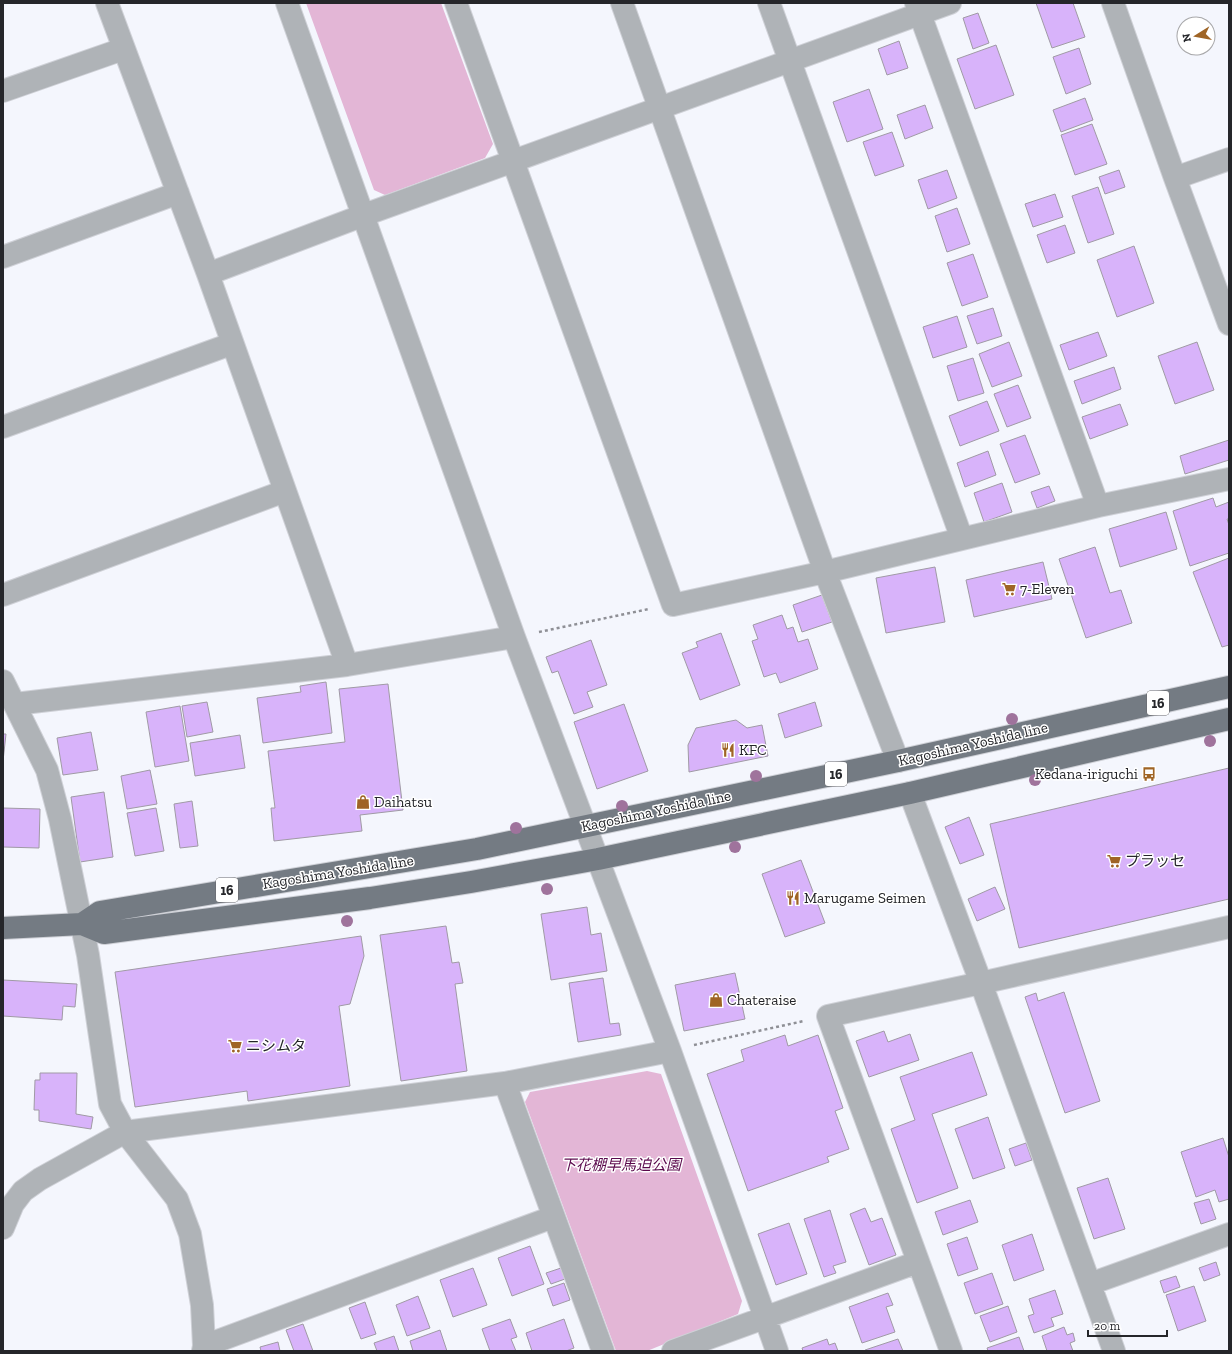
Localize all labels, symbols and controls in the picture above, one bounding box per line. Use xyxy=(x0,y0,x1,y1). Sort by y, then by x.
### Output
north arrow xyxy=(1176,16,1216,56)
text: N xyxy=(1179,32,1194,43)
place label: 7-Eleven xyxy=(1020,580,1075,598)
supermarket icon: 7-Eleven xyxy=(1001,581,1017,597)
road number: 16 xyxy=(1147,691,1169,715)
street label: Kagoshima Yoshida line xyxy=(897,718,1049,770)
place label: KFC xyxy=(739,741,767,759)
restaurant icon: KFC xyxy=(720,742,736,758)
road number: 16 xyxy=(825,762,847,786)
place label: Kedana-iriguchi xyxy=(1035,765,1138,783)
bus stop icon: Kedana-iriguchi xyxy=(1141,766,1157,782)
street label: Kagoshima Yoshida line xyxy=(579,786,733,836)
place label: Daihatsu xyxy=(374,793,433,811)
shop icon: Daihatsu xyxy=(355,794,371,810)
street label: Kagoshima Yoshida line xyxy=(261,851,415,893)
place label: プラッセ xyxy=(1125,852,1185,870)
supermarket icon: プラッセ xyxy=(1106,853,1122,869)
road number: 16 xyxy=(216,878,238,902)
place label: Marugame Seimen xyxy=(804,889,926,907)
restaurant icon: Marugame Seimen xyxy=(785,890,801,906)
place label: Chateraise xyxy=(727,991,796,1009)
shop icon: Chateraise xyxy=(708,992,724,1008)
place label: ニシムタ xyxy=(246,1037,306,1055)
supermarket icon: ニシムタ xyxy=(227,1038,243,1054)
park label: 下花棚早馬迫公園 xyxy=(561,1156,683,1174)
scale bar xyxy=(1088,1312,1167,1338)
text: 20 m xyxy=(1094,1319,1121,1333)

